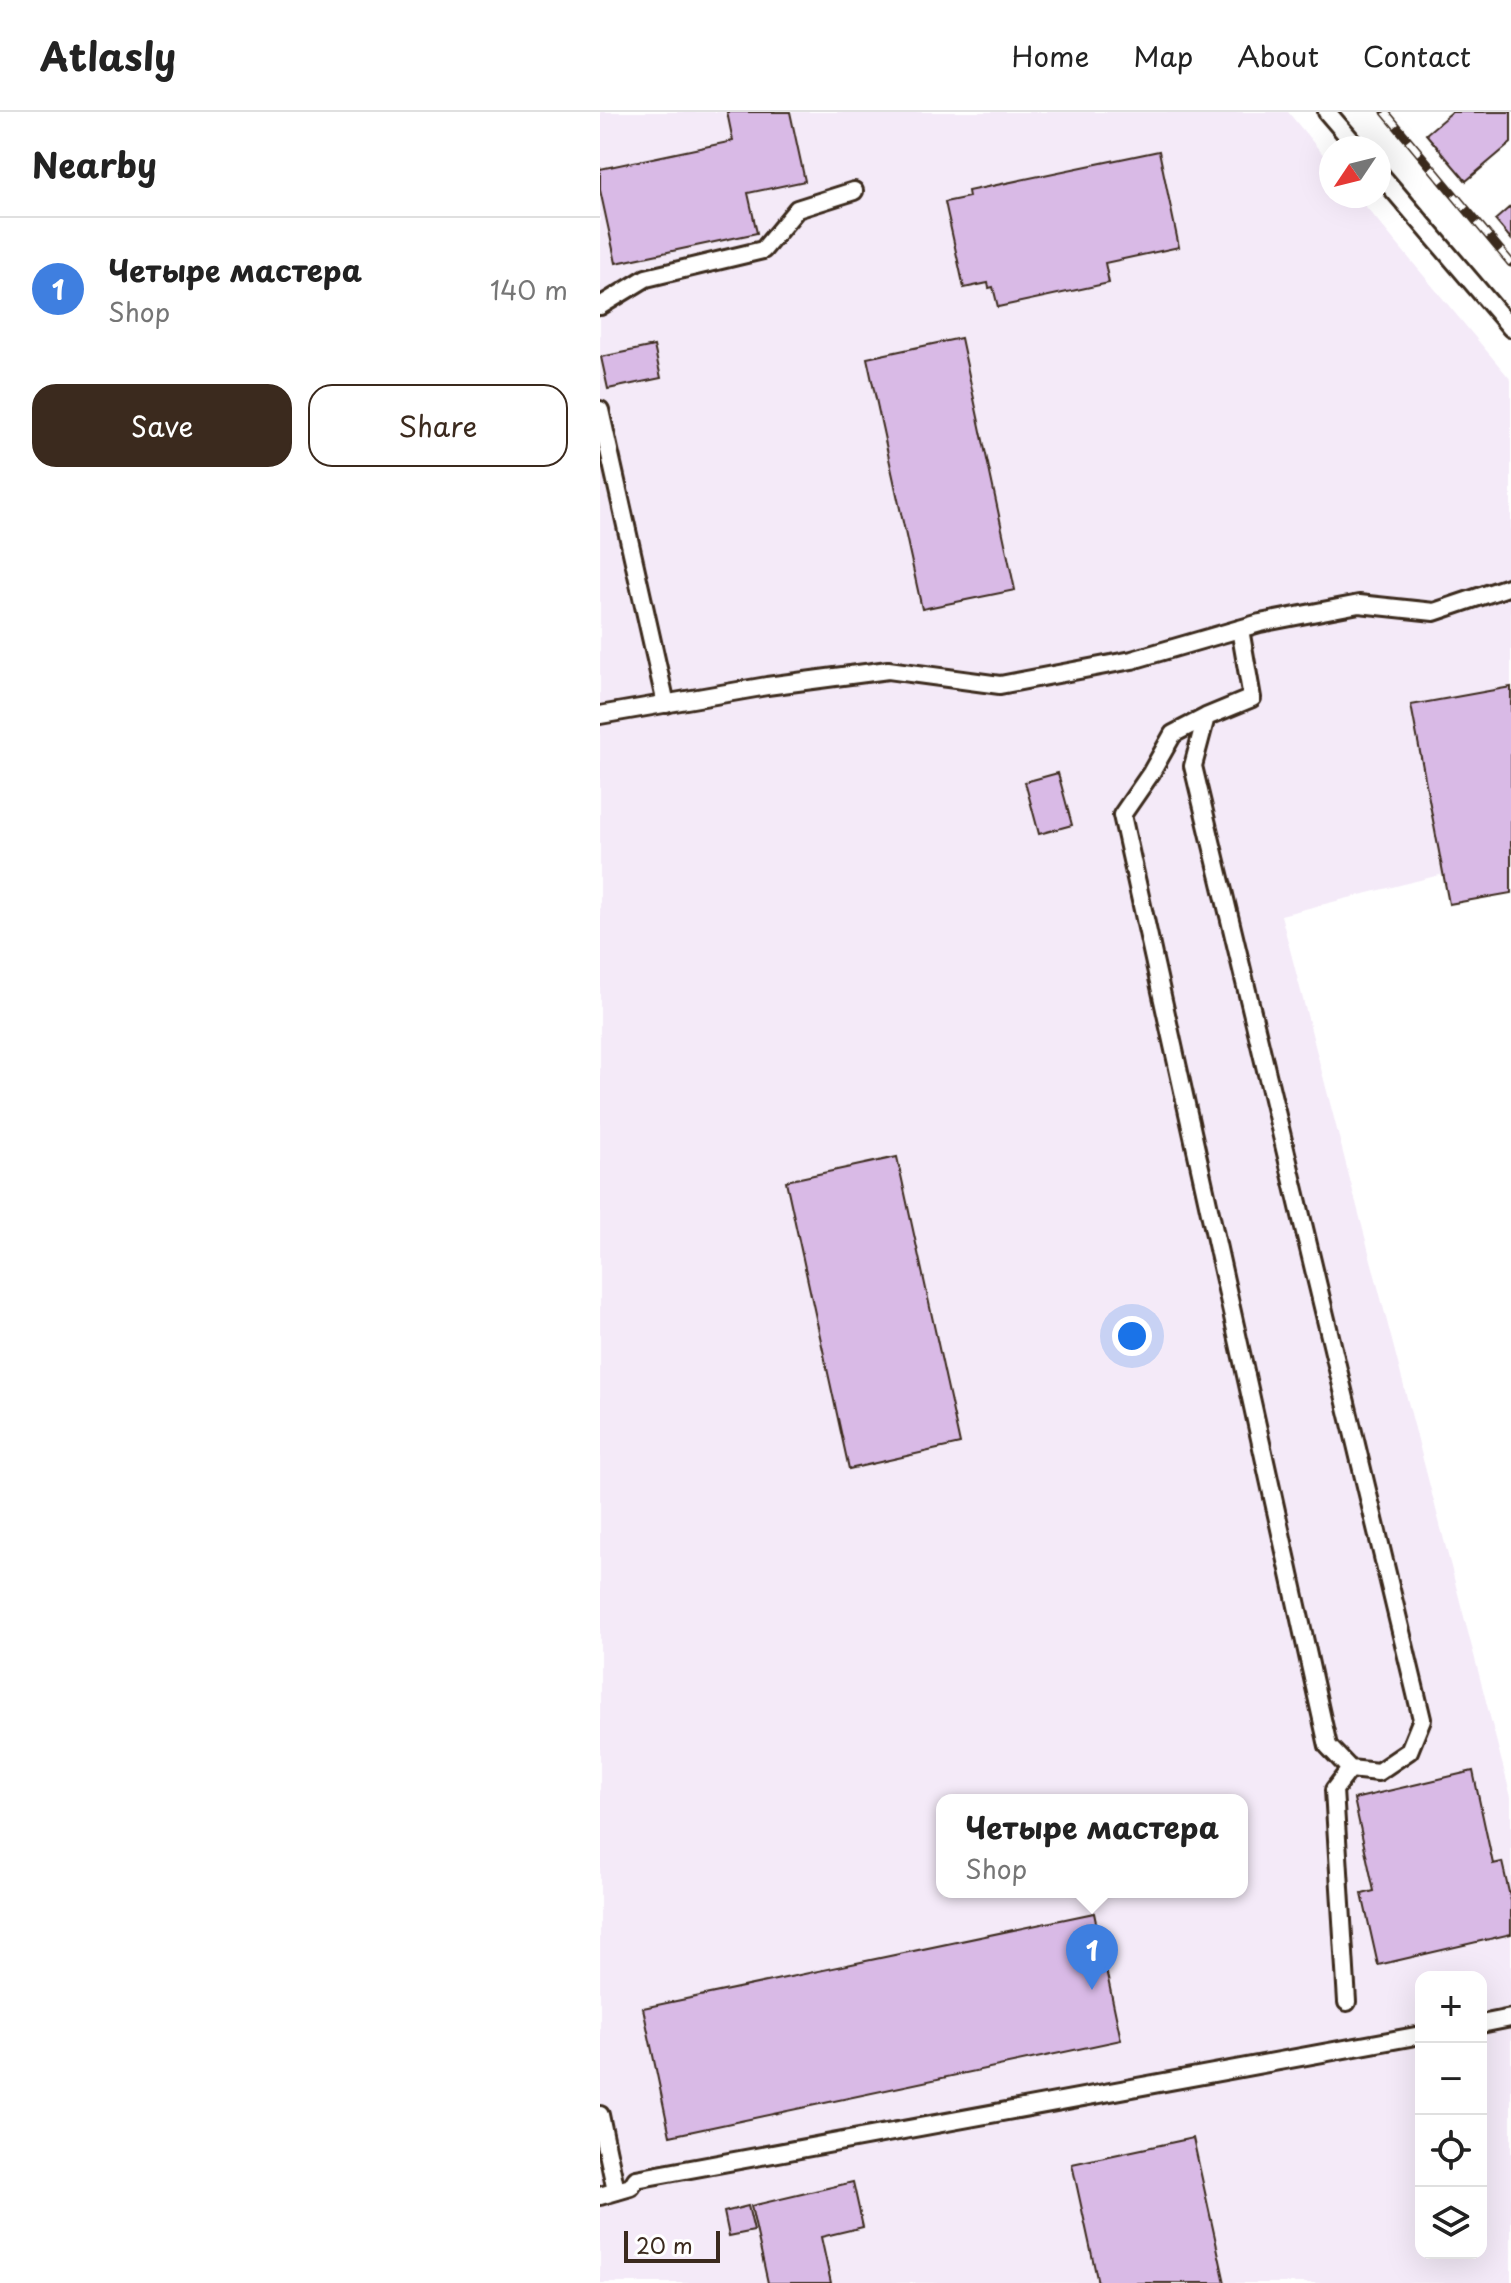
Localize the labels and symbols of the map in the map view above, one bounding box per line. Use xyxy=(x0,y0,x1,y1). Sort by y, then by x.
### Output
north arrow xyxy=(1319,136,1391,208)
your location xyxy=(1112,1316,1152,1356)
pin: 1 xyxy=(1066,1924,1118,1990)
scale bar xyxy=(624,2227,720,2263)

